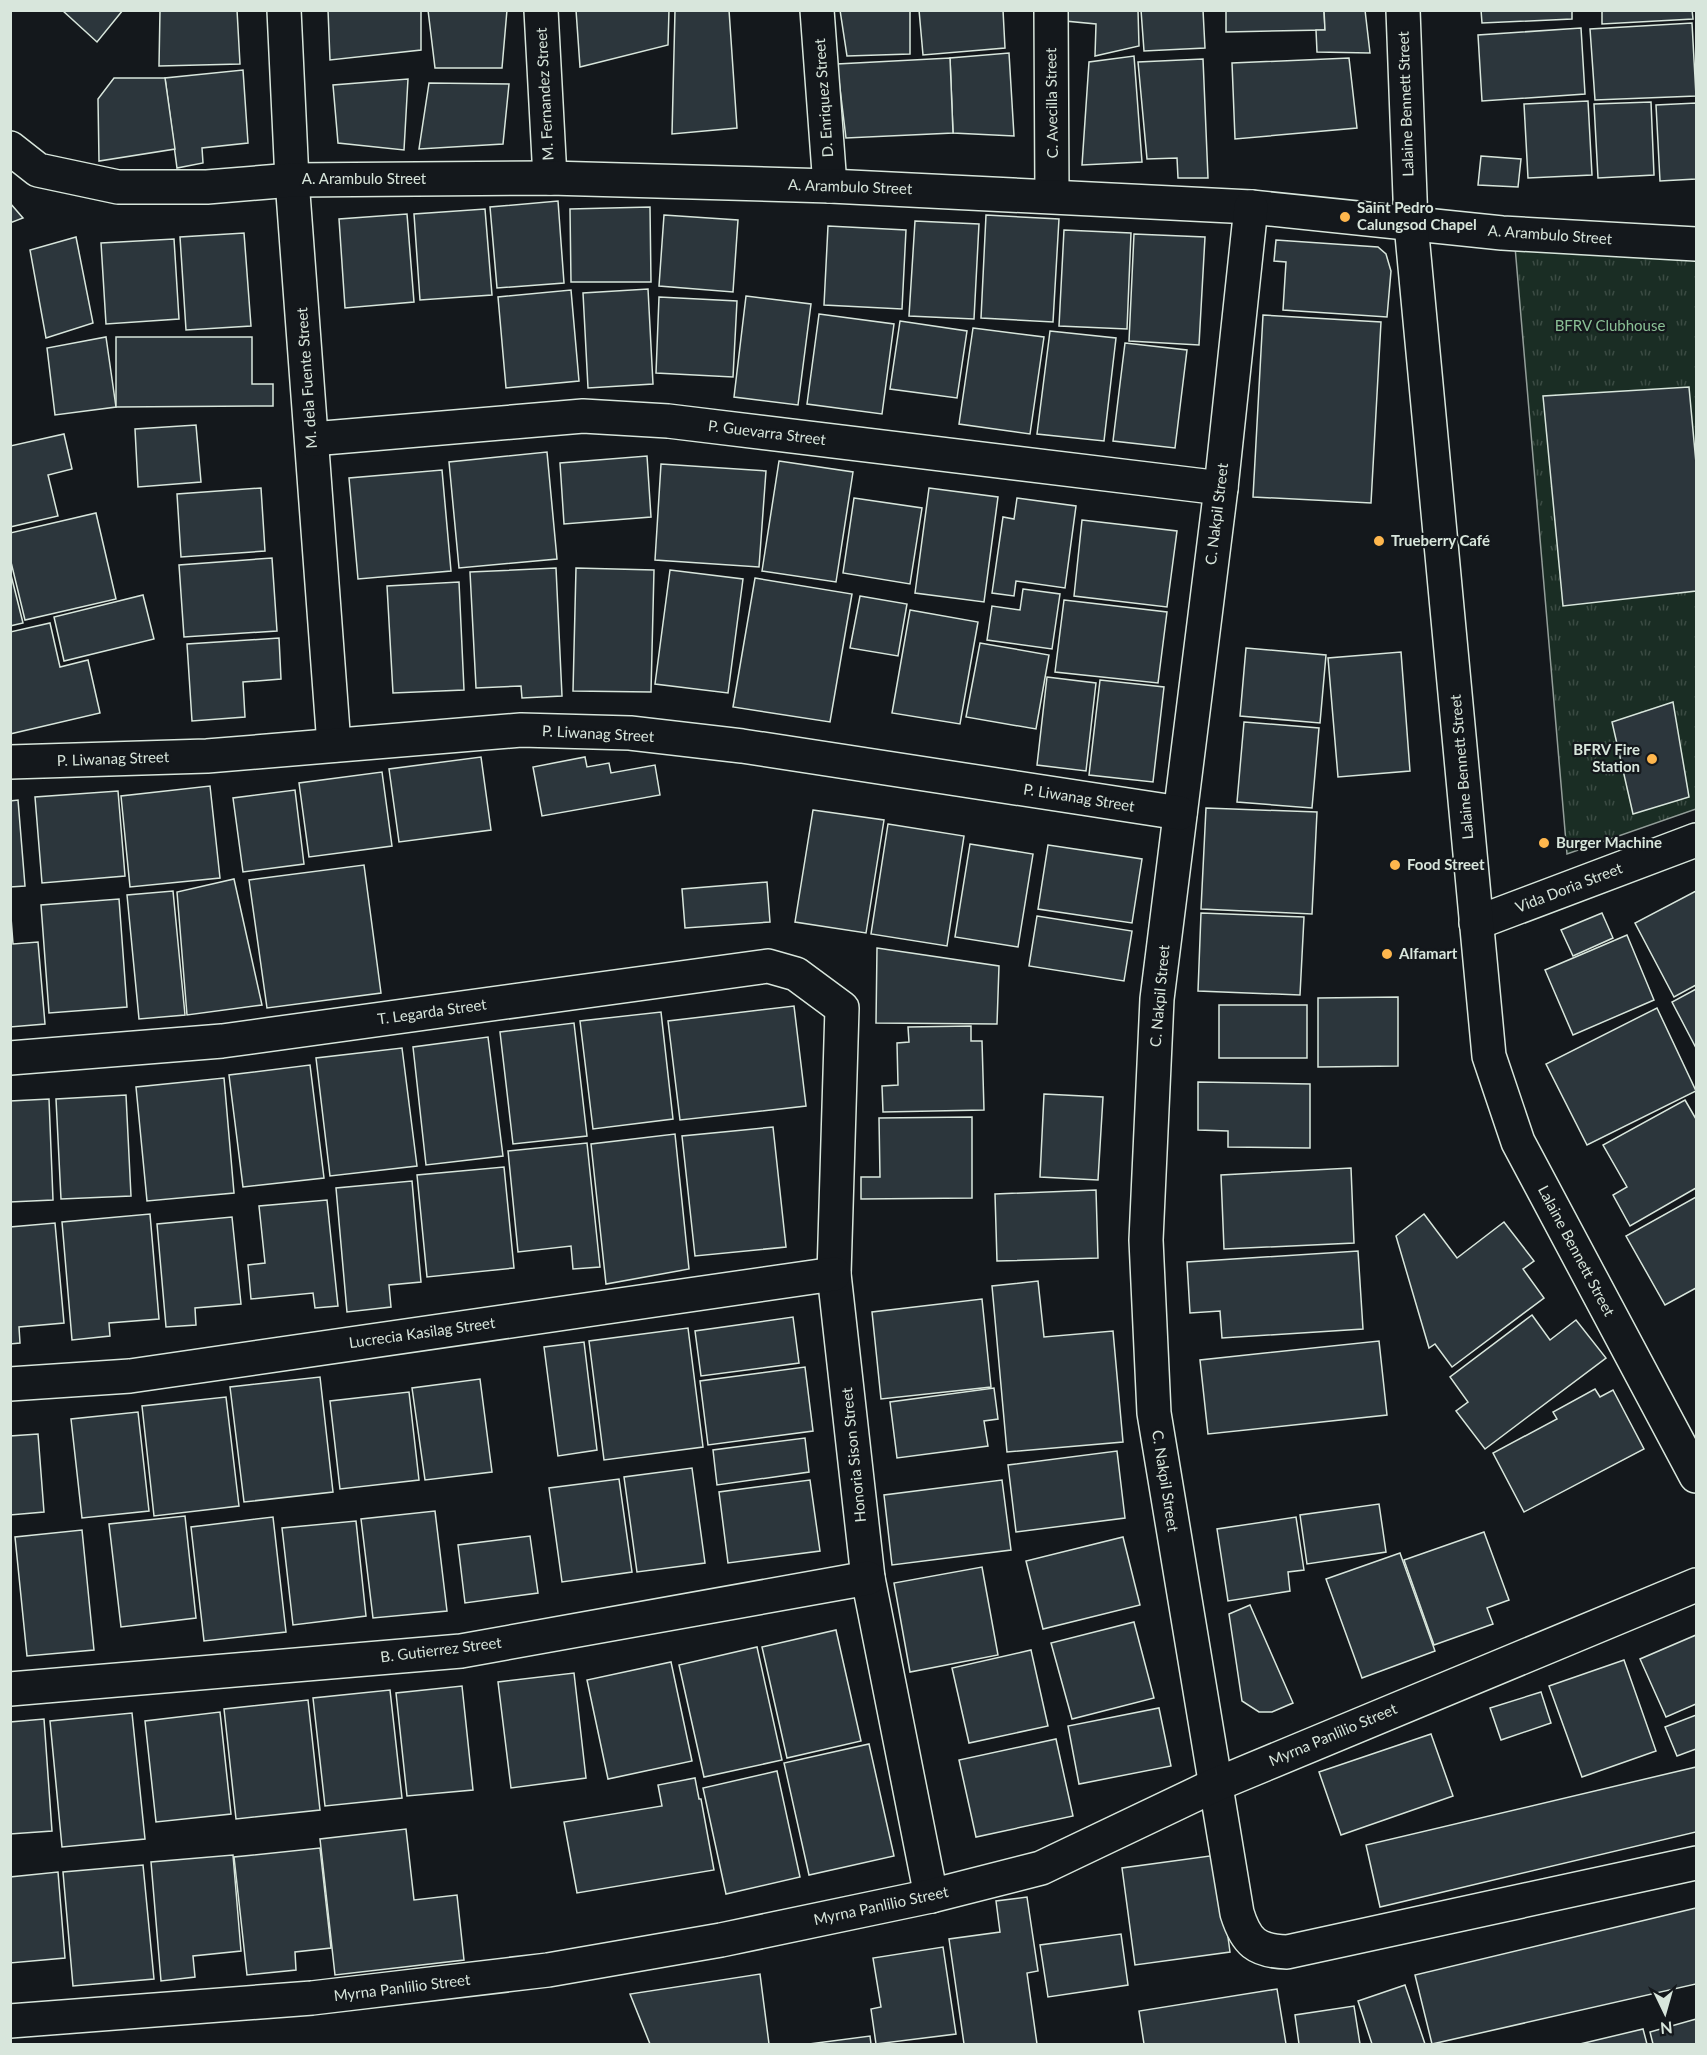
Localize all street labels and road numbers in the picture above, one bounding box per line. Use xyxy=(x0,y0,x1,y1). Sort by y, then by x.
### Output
street label: M. Fernandez Street xyxy=(531,26,556,161)
street label: Lalaine Bennett Street xyxy=(1393,30,1417,177)
street label: D. Enriquez Street xyxy=(810,37,836,158)
street label: C. Avecilla Street xyxy=(1041,47,1061,158)
street label: A. Arambulo Street xyxy=(302,169,427,187)
street label: A. Arambulo Street xyxy=(788,175,913,197)
street label: A. Arambulo Street xyxy=(1487,221,1613,247)
street label: M. dela Fuente Street xyxy=(292,306,320,449)
street label: P. Guevarra Street xyxy=(707,416,828,448)
street label: C. Nakpil Street xyxy=(1201,461,1231,566)
street label: Lalaine Bennett Street xyxy=(1446,693,1476,840)
street label: P. Liwanag Street xyxy=(542,721,655,745)
street label: P. Liwanag Street xyxy=(57,747,170,769)
street label: P. Liwanag Street xyxy=(1022,779,1137,815)
street label: Vida Doria Street xyxy=(1513,858,1625,916)
street label: C. Nakpil Street xyxy=(1146,943,1172,1048)
street label: T. Legarda Street xyxy=(376,994,488,1028)
street label: Lalaine Bennett Street xyxy=(1535,1182,1619,1320)
street label: Lucrecia Kasilag Street xyxy=(348,1313,497,1351)
street label: Honoria Sison Street xyxy=(837,1386,869,1523)
street label: C. Nakpil Street xyxy=(1149,1429,1183,1534)
street label: B. Gutierrez Street xyxy=(379,1633,503,1665)
street label: Myrna Panlilio Street xyxy=(1266,1699,1400,1769)
street label: Myrna Panlilio Street xyxy=(812,1882,950,1928)
street label: Myrna Panlilio Street xyxy=(333,1970,472,2004)

